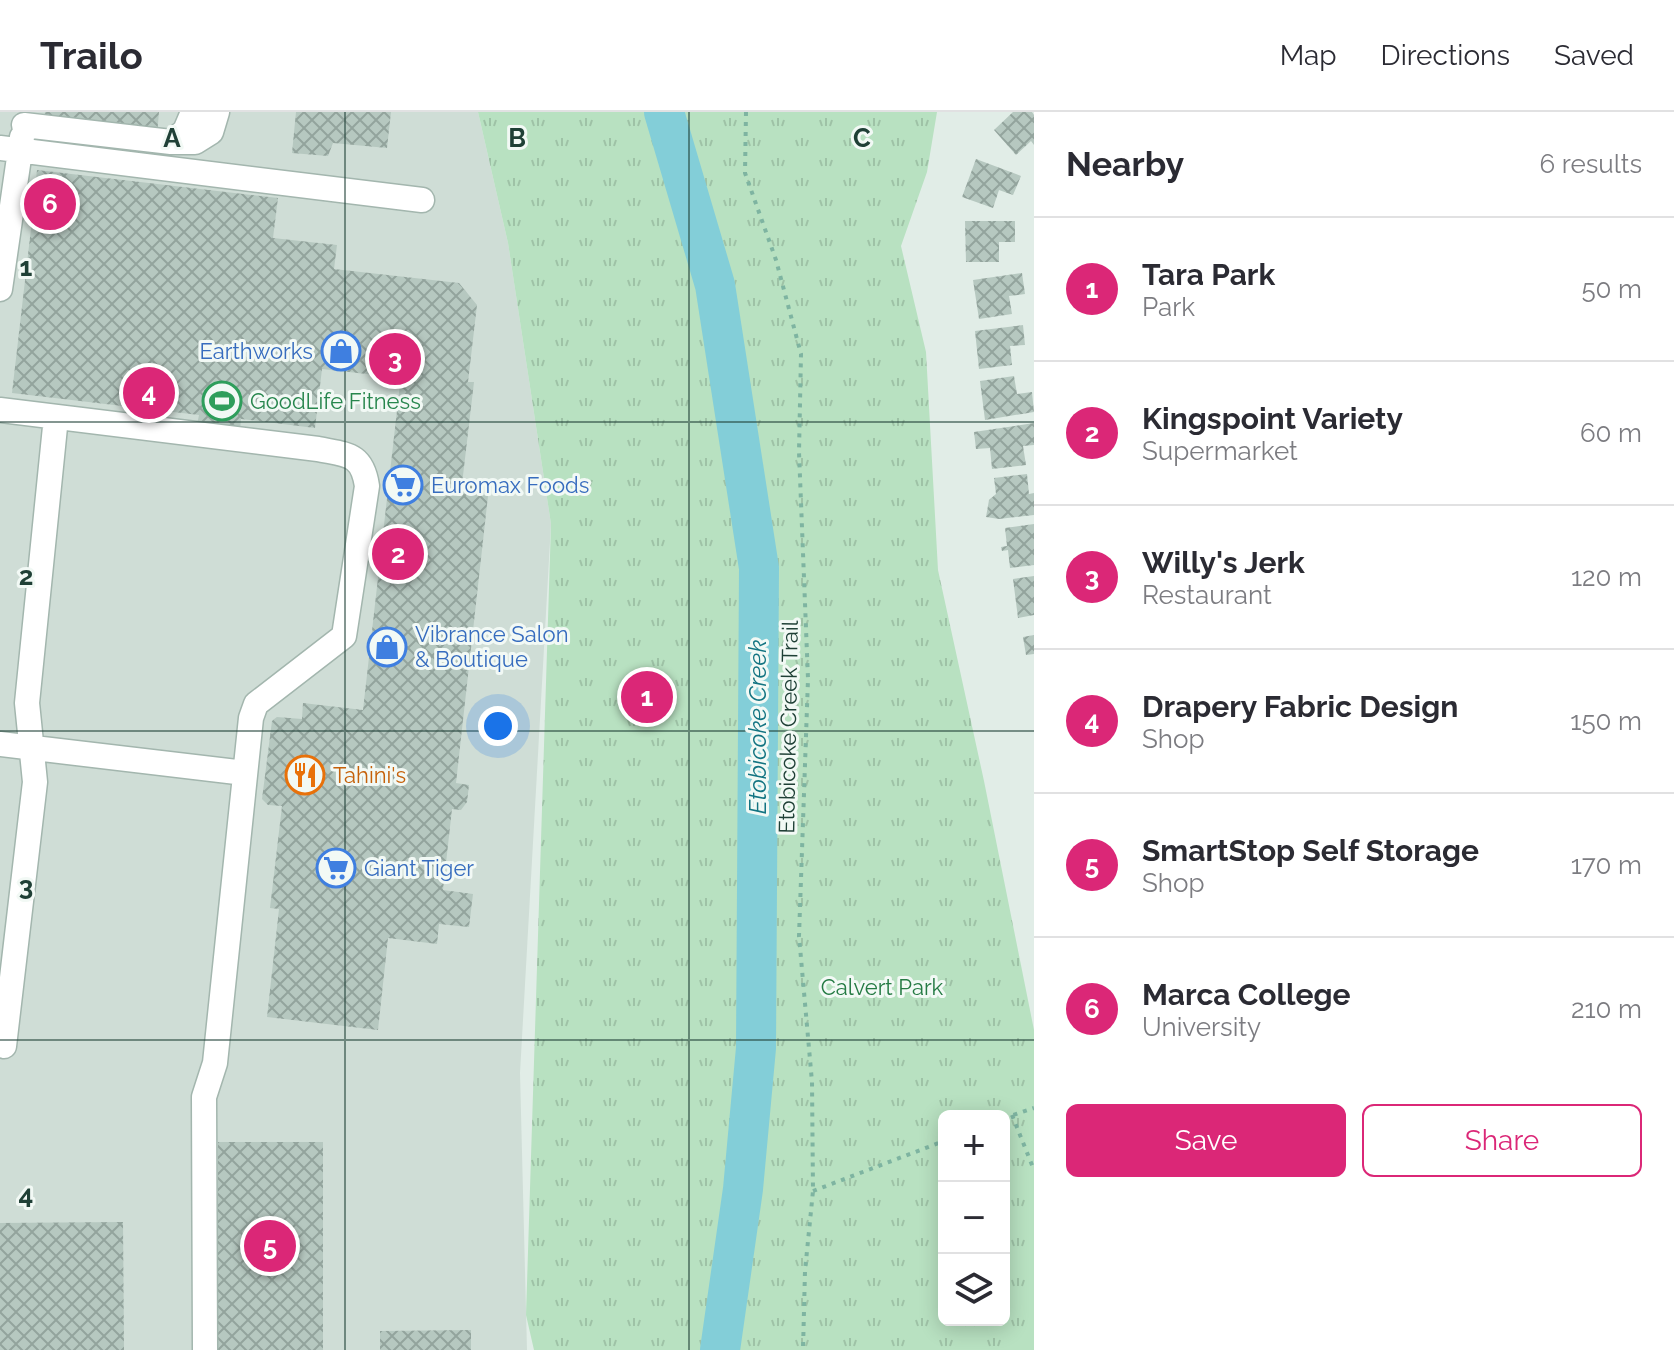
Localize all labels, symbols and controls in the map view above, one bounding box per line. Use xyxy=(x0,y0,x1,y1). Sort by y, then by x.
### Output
text: Trailo xyxy=(40,33,143,78)
text: Map xyxy=(1280,39,1337,72)
text: Directions xyxy=(1381,39,1510,72)
text: Saved xyxy=(1554,39,1634,72)
text: A xyxy=(163,123,181,153)
text: B xyxy=(508,123,526,153)
text: C xyxy=(853,123,871,153)
text: Nearby xyxy=(1066,144,1184,184)
text: 6 results xyxy=(1539,149,1642,179)
pin: 6 xyxy=(24,174,76,234)
text: 1 xyxy=(20,252,33,282)
text: Tara Park xyxy=(1142,257,1275,292)
text: 1 xyxy=(1086,274,1098,304)
text: 50 m xyxy=(1581,274,1642,304)
text: Park xyxy=(1142,292,1195,322)
pin: 3 xyxy=(369,329,421,389)
shop icon: Earthworks xyxy=(320,330,362,372)
place label: Earthworks xyxy=(199,338,313,364)
pin: 4 xyxy=(123,363,175,423)
sports icon: GoodLife Fitness xyxy=(201,380,243,422)
place label: GoodLife Fitness xyxy=(250,388,421,414)
text: Kingspoint Variety xyxy=(1142,401,1403,436)
text: 2 xyxy=(1085,418,1099,448)
text: 60 m xyxy=(1580,418,1642,448)
text: Supermarket xyxy=(1142,436,1298,466)
supermarket icon: Euromax Foods xyxy=(382,464,424,506)
place label: Euromax Foods xyxy=(431,472,589,498)
pin: 2 xyxy=(372,524,424,584)
text: Willy's Jerk xyxy=(1142,545,1305,580)
text: 2 xyxy=(19,561,33,591)
text: 3 xyxy=(1085,562,1099,592)
text: 120 m xyxy=(1571,562,1642,592)
text: Restaurant xyxy=(1142,580,1272,610)
street label: Etobicoke Creek Trail xyxy=(773,620,803,834)
place label: Vibrance Salon & Boutique xyxy=(415,621,569,672)
shop icon: Vibrance Salon & Boutique xyxy=(366,626,408,668)
water label: Etobicoke Creek xyxy=(743,640,772,814)
pin: 1 xyxy=(621,667,673,727)
text: Drapery Fabric Design xyxy=(1142,689,1458,724)
your location xyxy=(478,706,518,746)
text: 4 xyxy=(1085,706,1099,736)
text: 150 m xyxy=(1570,706,1642,736)
text: Shop xyxy=(1142,724,1204,754)
restaurant icon: Tahini's xyxy=(284,754,326,796)
place label: Tahini's xyxy=(333,762,406,788)
text: SmartStop Self Storage xyxy=(1142,833,1479,868)
supermarket icon: Giant Tiger xyxy=(315,847,357,889)
text: 5 xyxy=(1085,850,1099,880)
text: 170 m xyxy=(1571,850,1642,880)
place label: Giant Tiger xyxy=(364,855,474,881)
text: Shop xyxy=(1142,868,1204,898)
text: 3 xyxy=(19,871,33,901)
park label: Calvert Park xyxy=(821,974,944,1000)
text: Marca College xyxy=(1142,977,1350,1012)
text: 6 xyxy=(1084,994,1100,1024)
text: 210 m xyxy=(1571,994,1642,1024)
text: University xyxy=(1142,1012,1261,1042)
button: Save xyxy=(1066,1104,1346,1177)
button: Share xyxy=(1362,1104,1642,1177)
map controls xyxy=(938,1110,1010,1326)
button: + xyxy=(938,1110,1010,1182)
text: 4 xyxy=(19,1180,33,1210)
button: − xyxy=(938,1182,1010,1254)
pin: 5 xyxy=(244,1216,296,1276)
button: layers xyxy=(938,1254,1010,1326)

